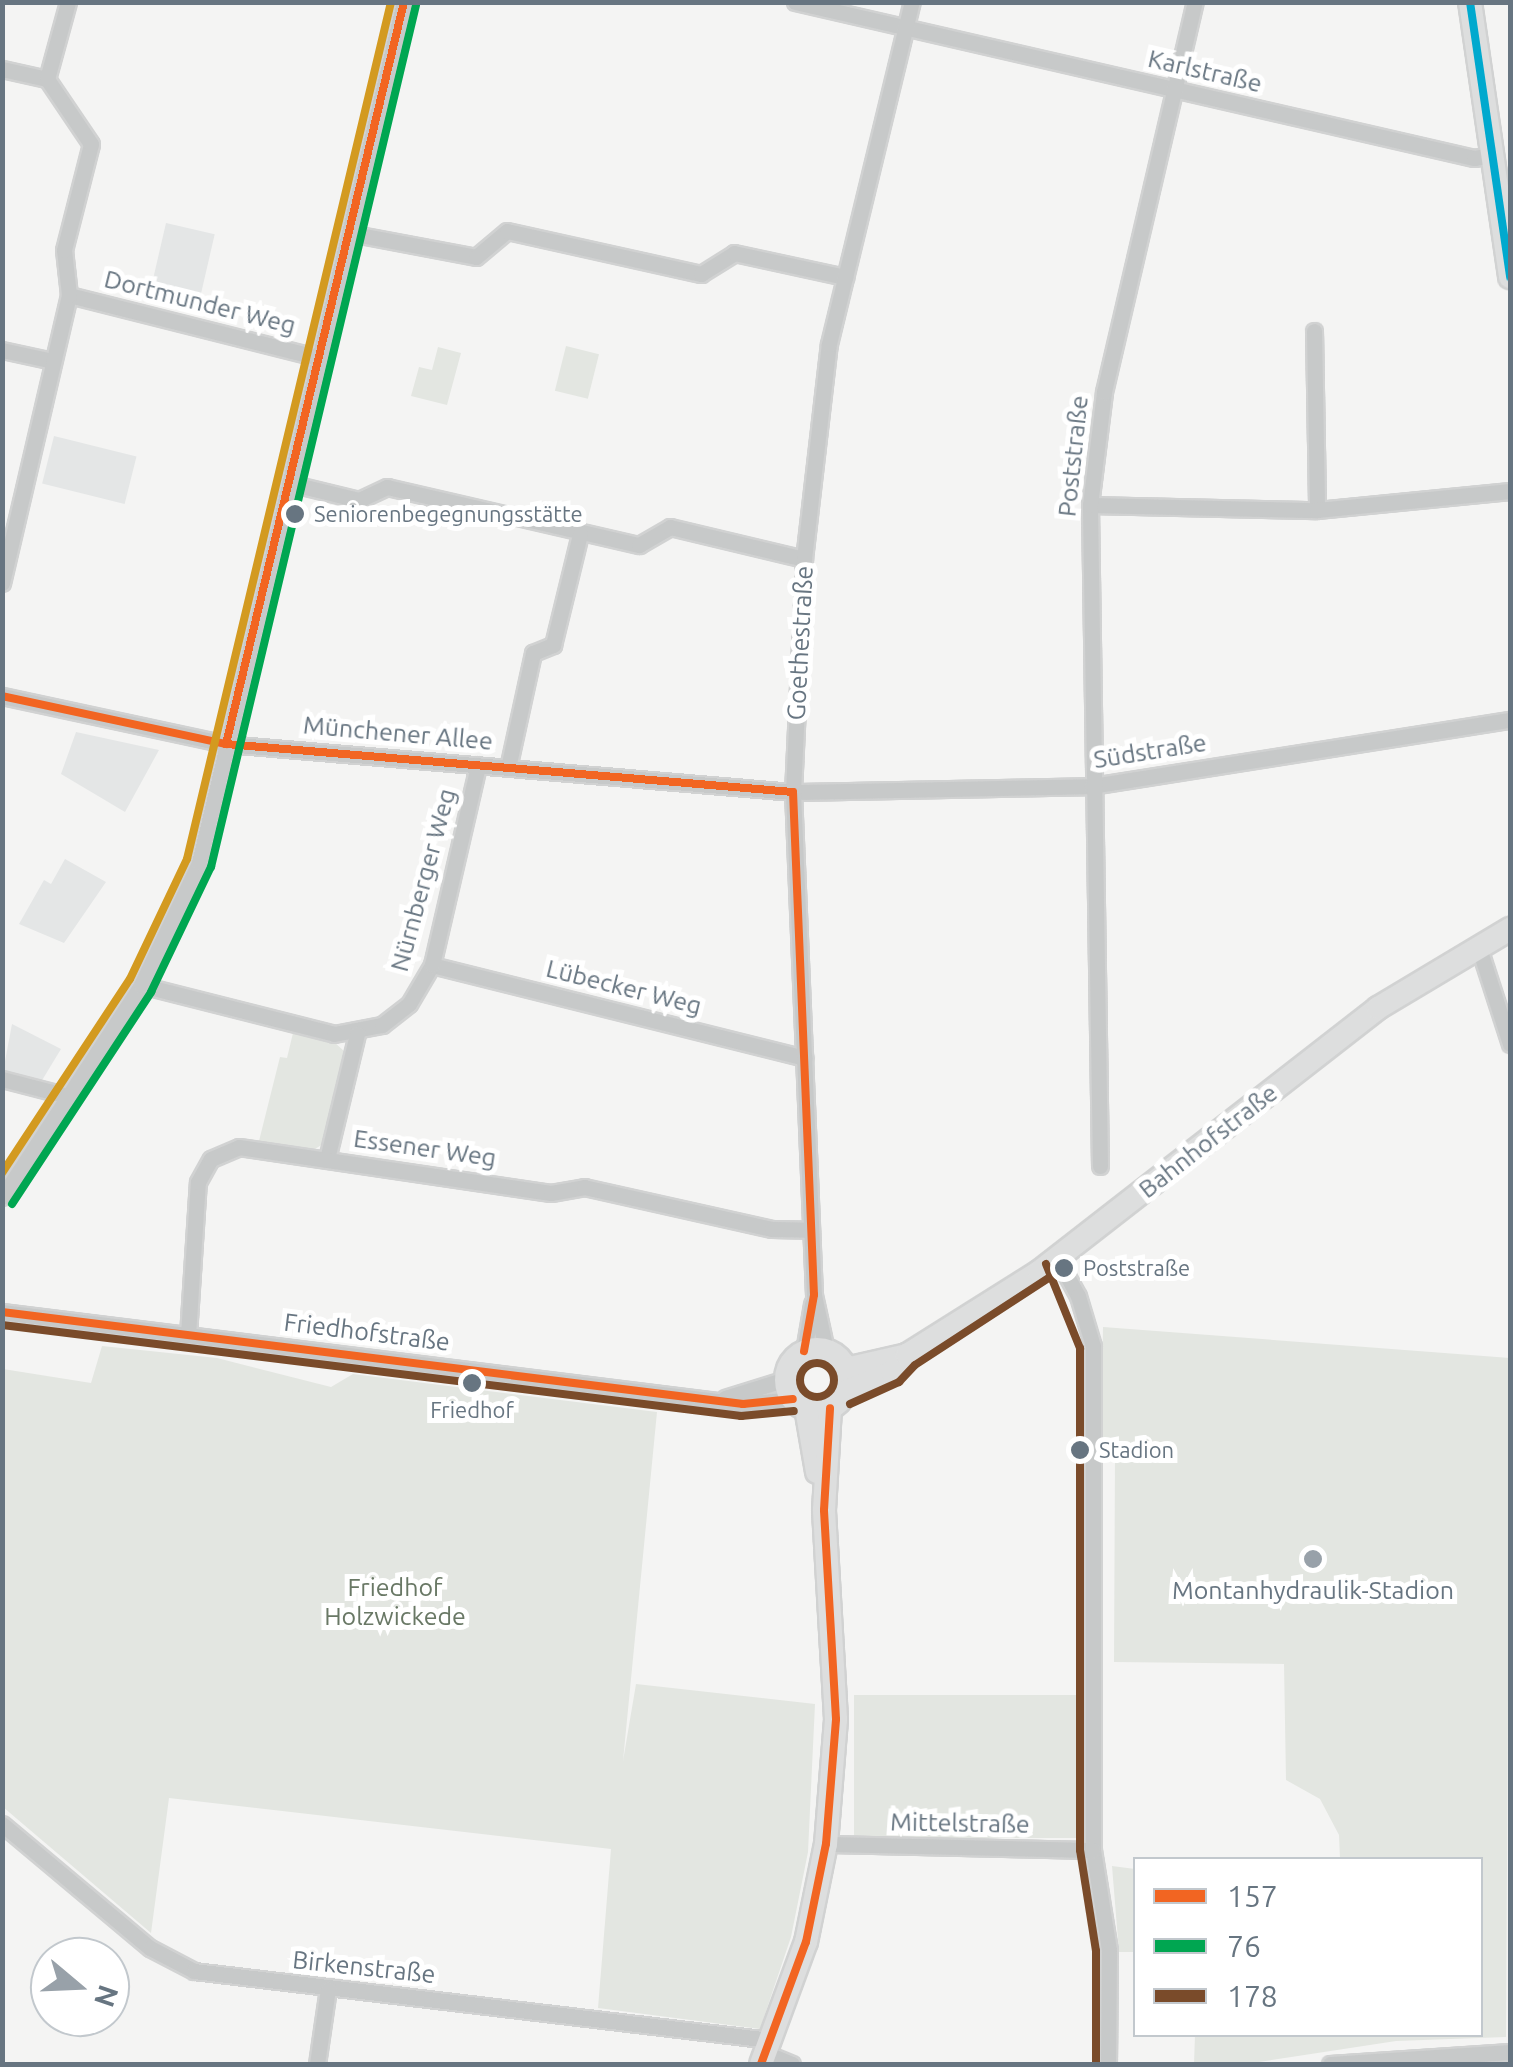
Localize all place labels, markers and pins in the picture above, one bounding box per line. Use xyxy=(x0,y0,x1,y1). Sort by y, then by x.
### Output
place label: Seniorenbegegnungsstätte xyxy=(314,501,583,527)
marker: Seniorenbegegnungsstätte xyxy=(285,504,305,524)
place label: Poststraße xyxy=(1083,1255,1190,1281)
marker: Poststraße xyxy=(1054,1258,1074,1278)
marker: Friedhof xyxy=(462,1373,482,1393)
place label: Friedhof xyxy=(430,1397,514,1423)
place label: Stadion xyxy=(1099,1437,1174,1463)
marker: Stadion xyxy=(1070,1440,1090,1460)
marker: Montanhydraulik-Stadion xyxy=(1302,1548,1324,1570)
place label: Montanhydraulik-Stadion xyxy=(1172,1575,1454,1605)

